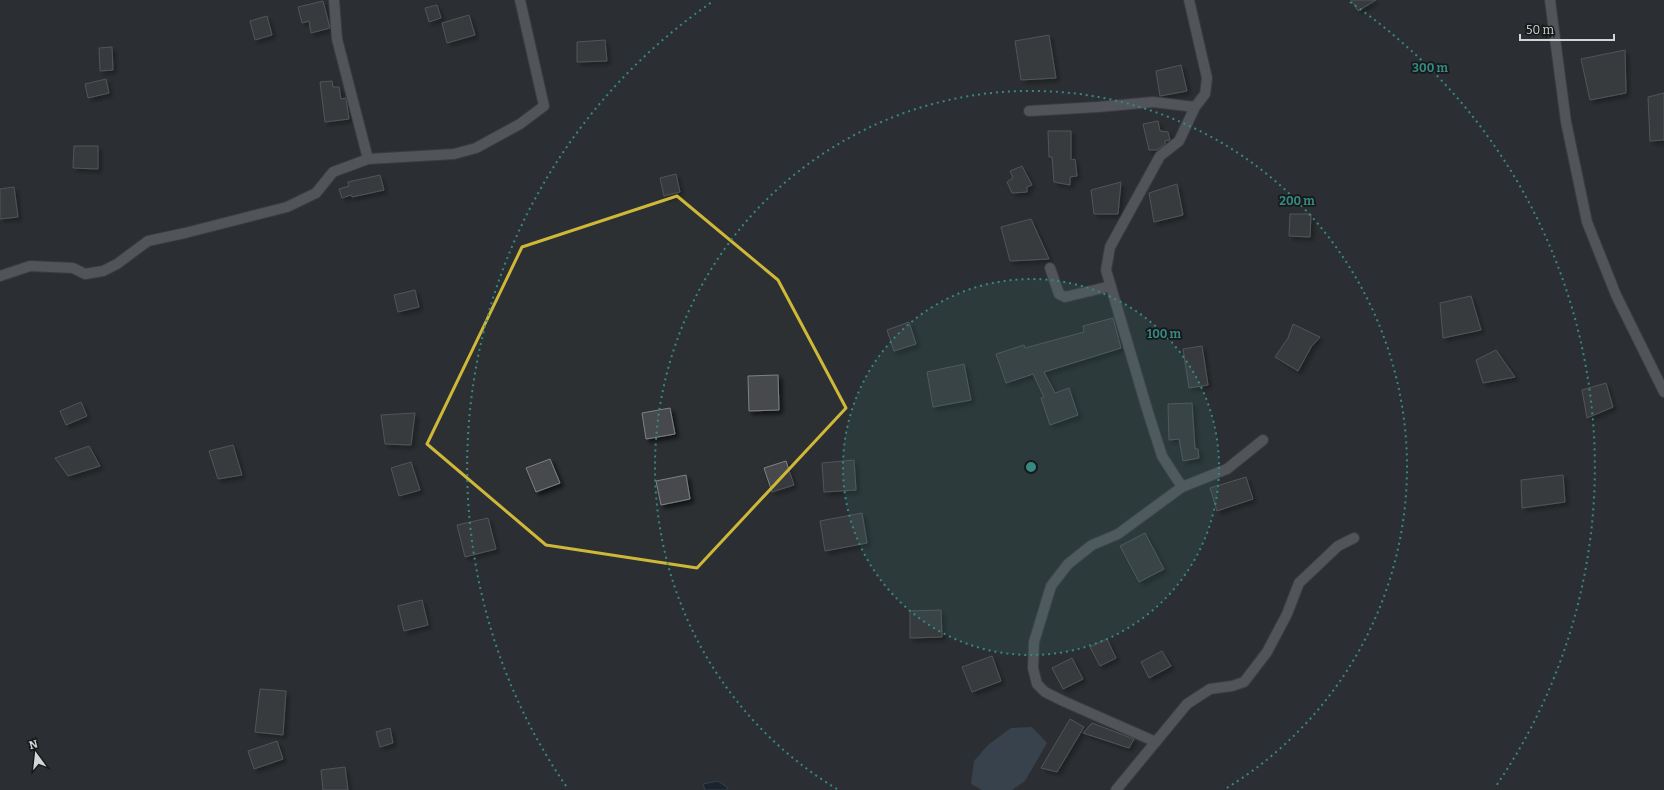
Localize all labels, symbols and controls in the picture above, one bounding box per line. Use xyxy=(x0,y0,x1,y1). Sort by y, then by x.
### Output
scale bar xyxy=(1520,16,1614,42)
text: 50 m xyxy=(1526,23,1555,37)
text: 300 m xyxy=(1412,61,1448,75)
text: 200 m xyxy=(1279,194,1315,208)
text: 100 m xyxy=(1147,327,1182,341)
centre of rings xyxy=(1024,460,1038,474)
north arrow xyxy=(16,734,56,774)
text: N xyxy=(28,737,40,752)

